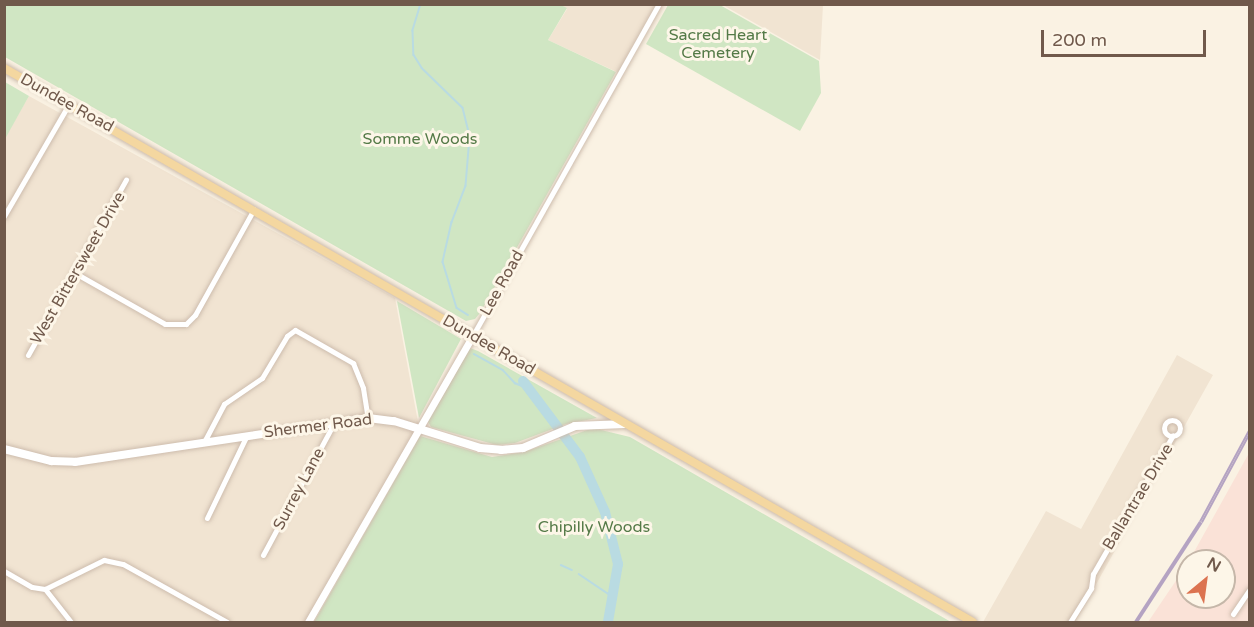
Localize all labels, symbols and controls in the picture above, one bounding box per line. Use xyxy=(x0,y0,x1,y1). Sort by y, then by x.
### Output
scale bar xyxy=(1044,18,1209,56)
park label: Sacred Heart Cemetery xyxy=(669,25,767,63)
text: 200 m xyxy=(1052,29,1107,51)
street label: Dundee Road xyxy=(17,69,117,137)
park label: Somme Woods xyxy=(363,129,477,149)
street label: West Bittersweet Drive xyxy=(27,188,129,348)
street label: Lee Road xyxy=(476,247,528,319)
street label: Dundee Road xyxy=(439,311,539,379)
street label: Shermer Road xyxy=(263,410,373,442)
street label: Ballantrae Drive xyxy=(1099,440,1177,554)
street label: Surrey Lane xyxy=(269,445,329,533)
park label: Chipilly Woods xyxy=(538,517,650,537)
north arrow xyxy=(1176,549,1236,609)
text: N xyxy=(1203,553,1224,577)

